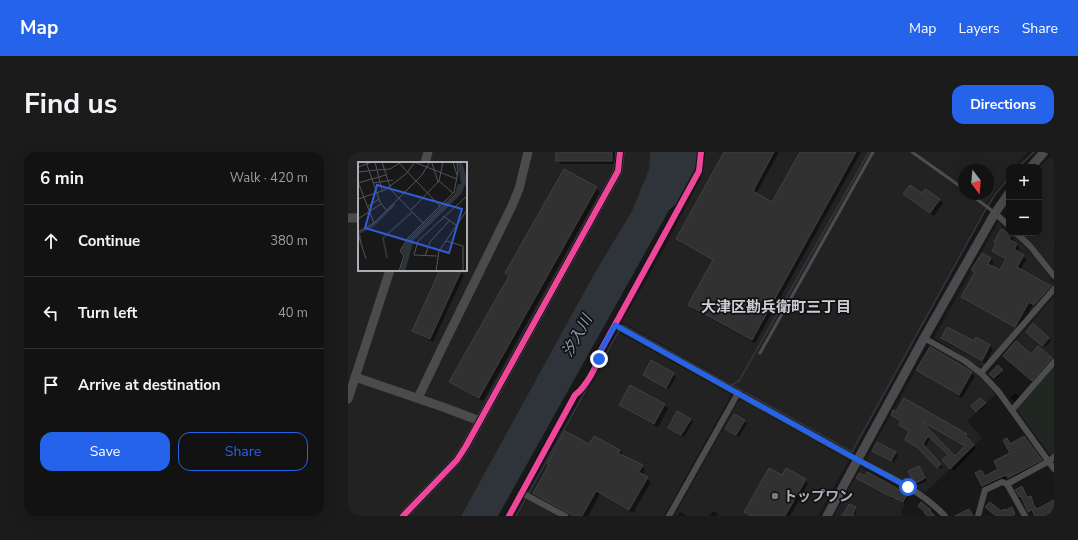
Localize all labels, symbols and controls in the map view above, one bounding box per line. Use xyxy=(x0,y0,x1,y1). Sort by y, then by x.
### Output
text: Map xyxy=(20,15,58,41)
text: Map xyxy=(909,19,936,38)
text: Layers xyxy=(958,19,1000,38)
text: Share xyxy=(1022,19,1058,38)
text: Find us xyxy=(24,85,118,123)
button: Directions xyxy=(952,85,1054,124)
inset map xyxy=(358,162,467,271)
north arrow xyxy=(958,164,994,200)
map controls xyxy=(1006,164,1042,236)
button: + xyxy=(1006,164,1042,200)
text: 6 min xyxy=(40,167,84,190)
text: Walk · 420 m xyxy=(230,169,308,187)
button: − xyxy=(1006,200,1042,236)
icon: ahead xyxy=(40,230,62,252)
text: Continue xyxy=(78,231,140,251)
text: 380 m xyxy=(270,232,308,250)
district label: 大津区勘兵衛町三丁目 xyxy=(701,297,851,317)
icon: left xyxy=(40,302,62,324)
text: Turn left xyxy=(78,303,137,323)
text: 40 m xyxy=(278,304,308,322)
water label: 汐入川 xyxy=(557,310,598,361)
route end xyxy=(590,350,608,368)
icon: arrive xyxy=(40,374,62,396)
text: Arrive at destination xyxy=(78,375,221,395)
button: Save xyxy=(40,432,170,471)
button: Share xyxy=(178,432,308,471)
route start xyxy=(899,478,917,496)
place label: トップワン xyxy=(783,487,853,506)
marker: トップワン xyxy=(770,491,780,501)

